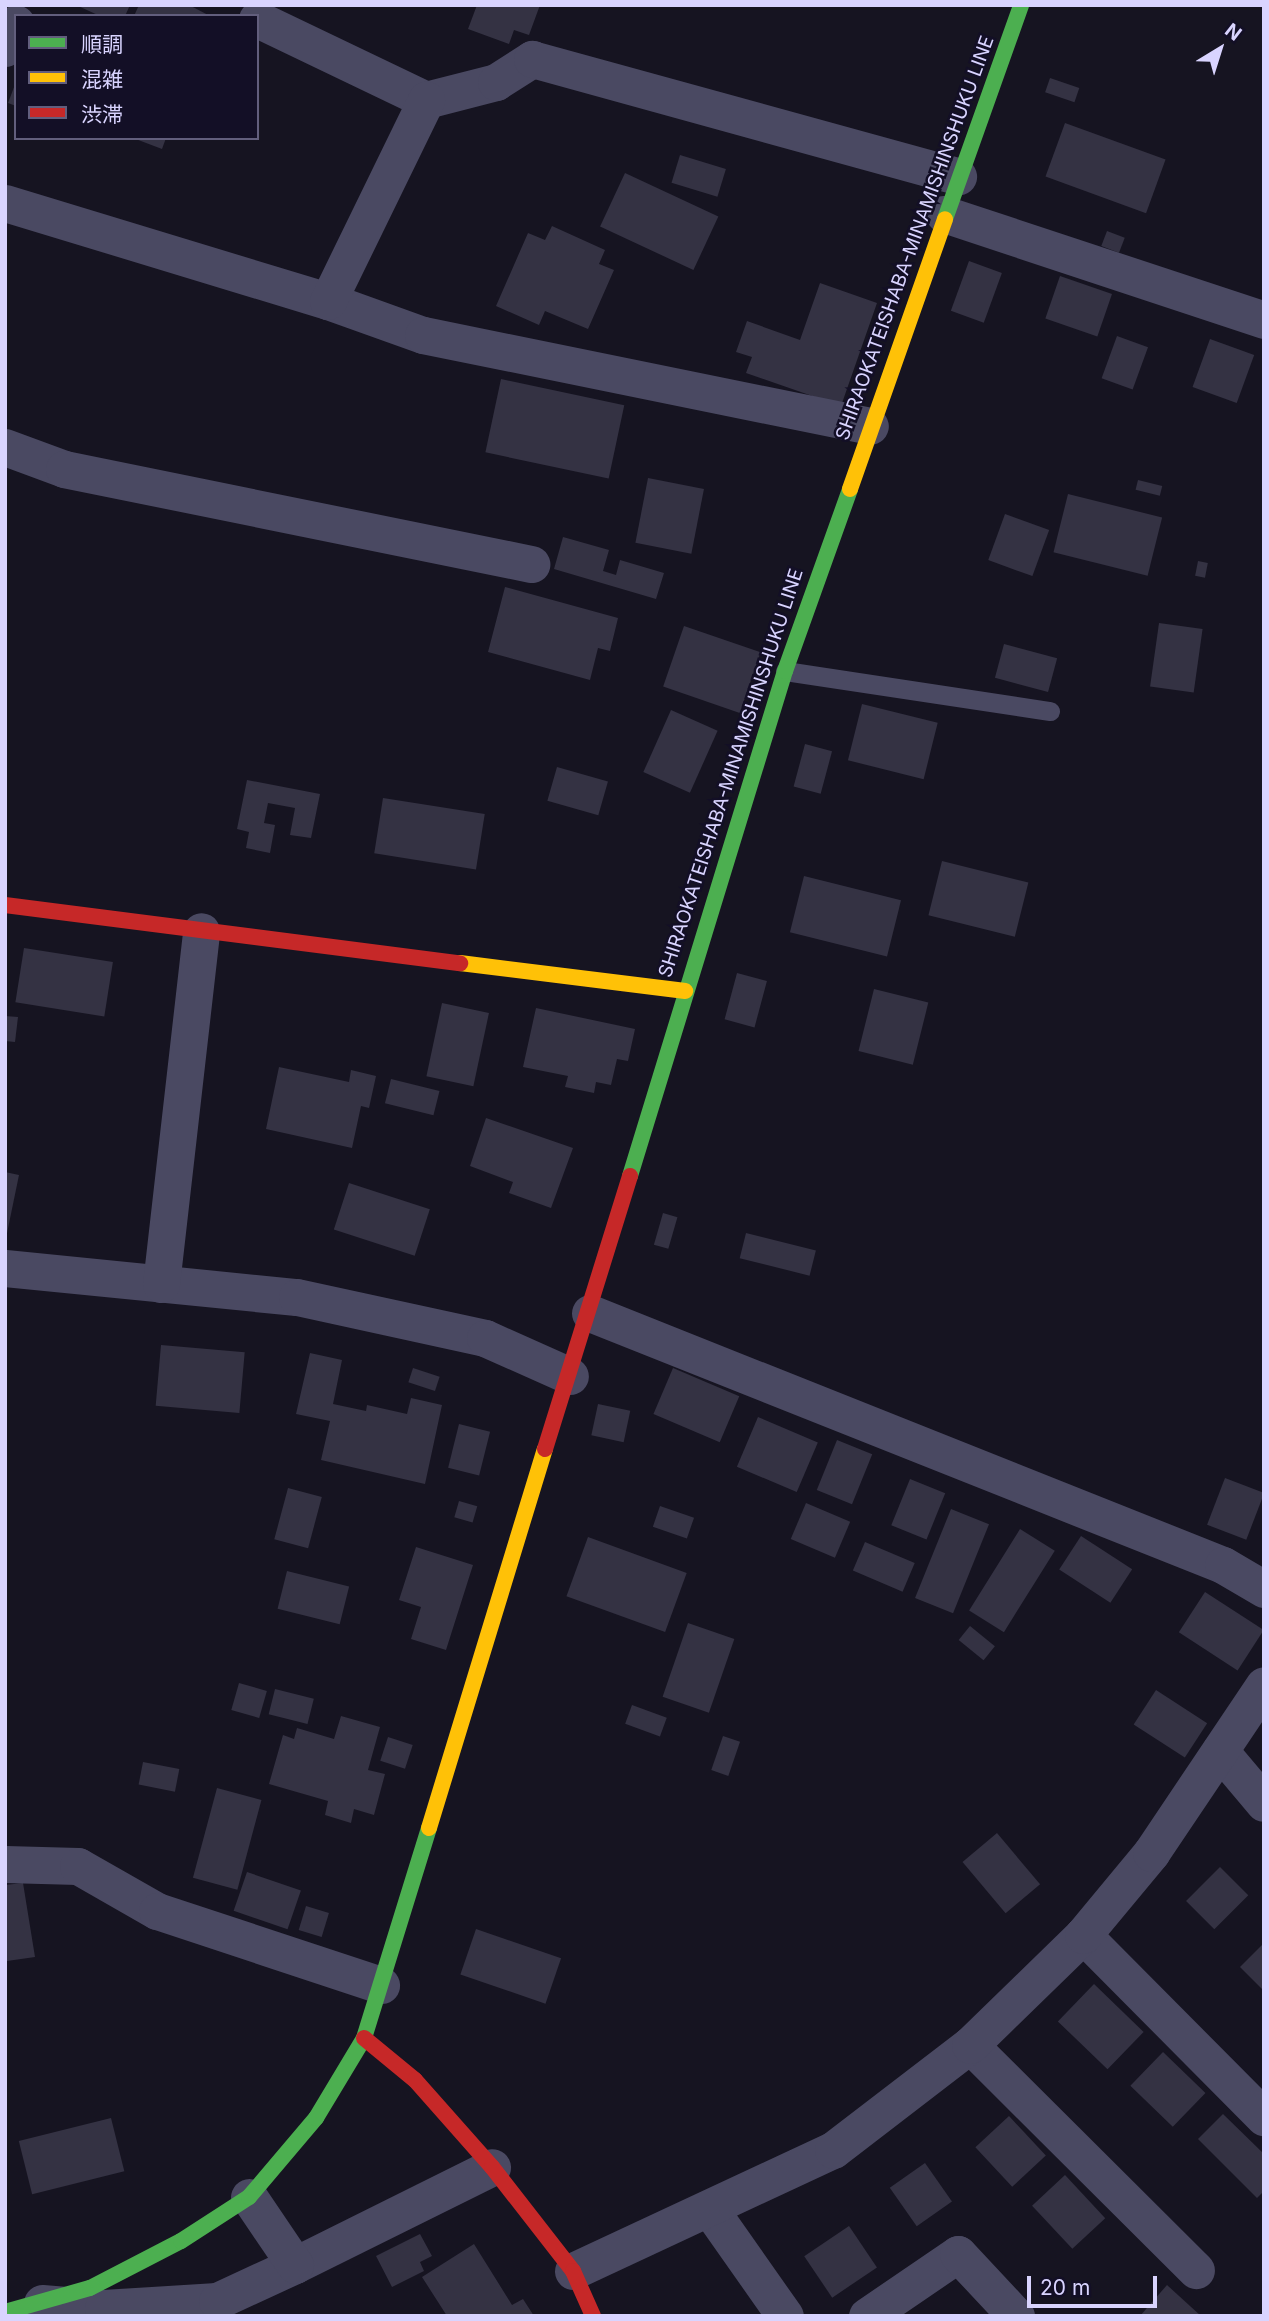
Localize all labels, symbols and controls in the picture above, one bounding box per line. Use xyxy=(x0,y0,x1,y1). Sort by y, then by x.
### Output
legend xyxy=(14,14,259,140)
north arrow xyxy=(1185,14,1255,84)
text: N xyxy=(1220,19,1246,46)
text: 順調 xyxy=(81,32,123,57)
street label: SHIRAOKATEISHABA-MINAMISHINSHUKU LINE xyxy=(831,33,999,443)
text: 混雑 xyxy=(81,67,123,92)
text: 渋滞 xyxy=(81,102,123,127)
street label: SHIRAOKATEISHABA-MINAMISHINSHUKU LINE xyxy=(654,566,808,980)
scale bar xyxy=(1031,2262,1160,2306)
text: 20 m xyxy=(1040,2275,1090,2300)

